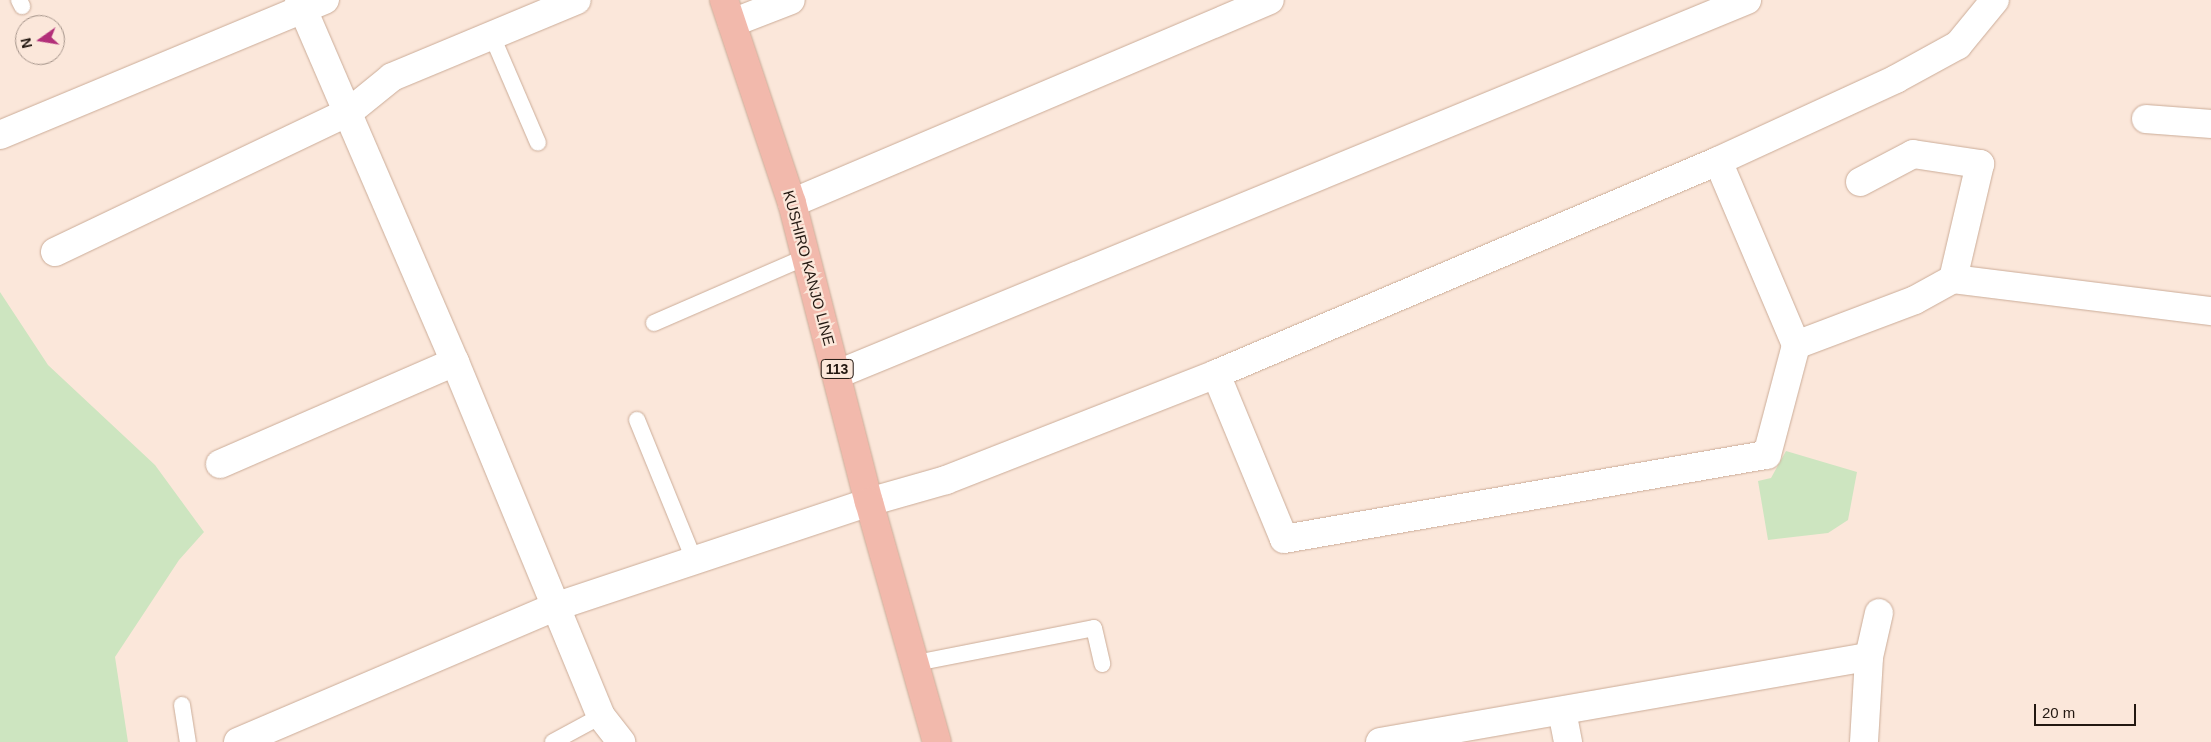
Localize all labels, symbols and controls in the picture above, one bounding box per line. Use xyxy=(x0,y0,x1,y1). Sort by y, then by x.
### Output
north arrow xyxy=(15,15,65,65)
text: N xyxy=(17,36,35,50)
street label: KUSHIRO KANJO LINE xyxy=(780,188,838,348)
road number: 113 xyxy=(820,358,854,380)
scale bar xyxy=(2036,694,2138,726)
text: 20 m xyxy=(2042,704,2075,721)

